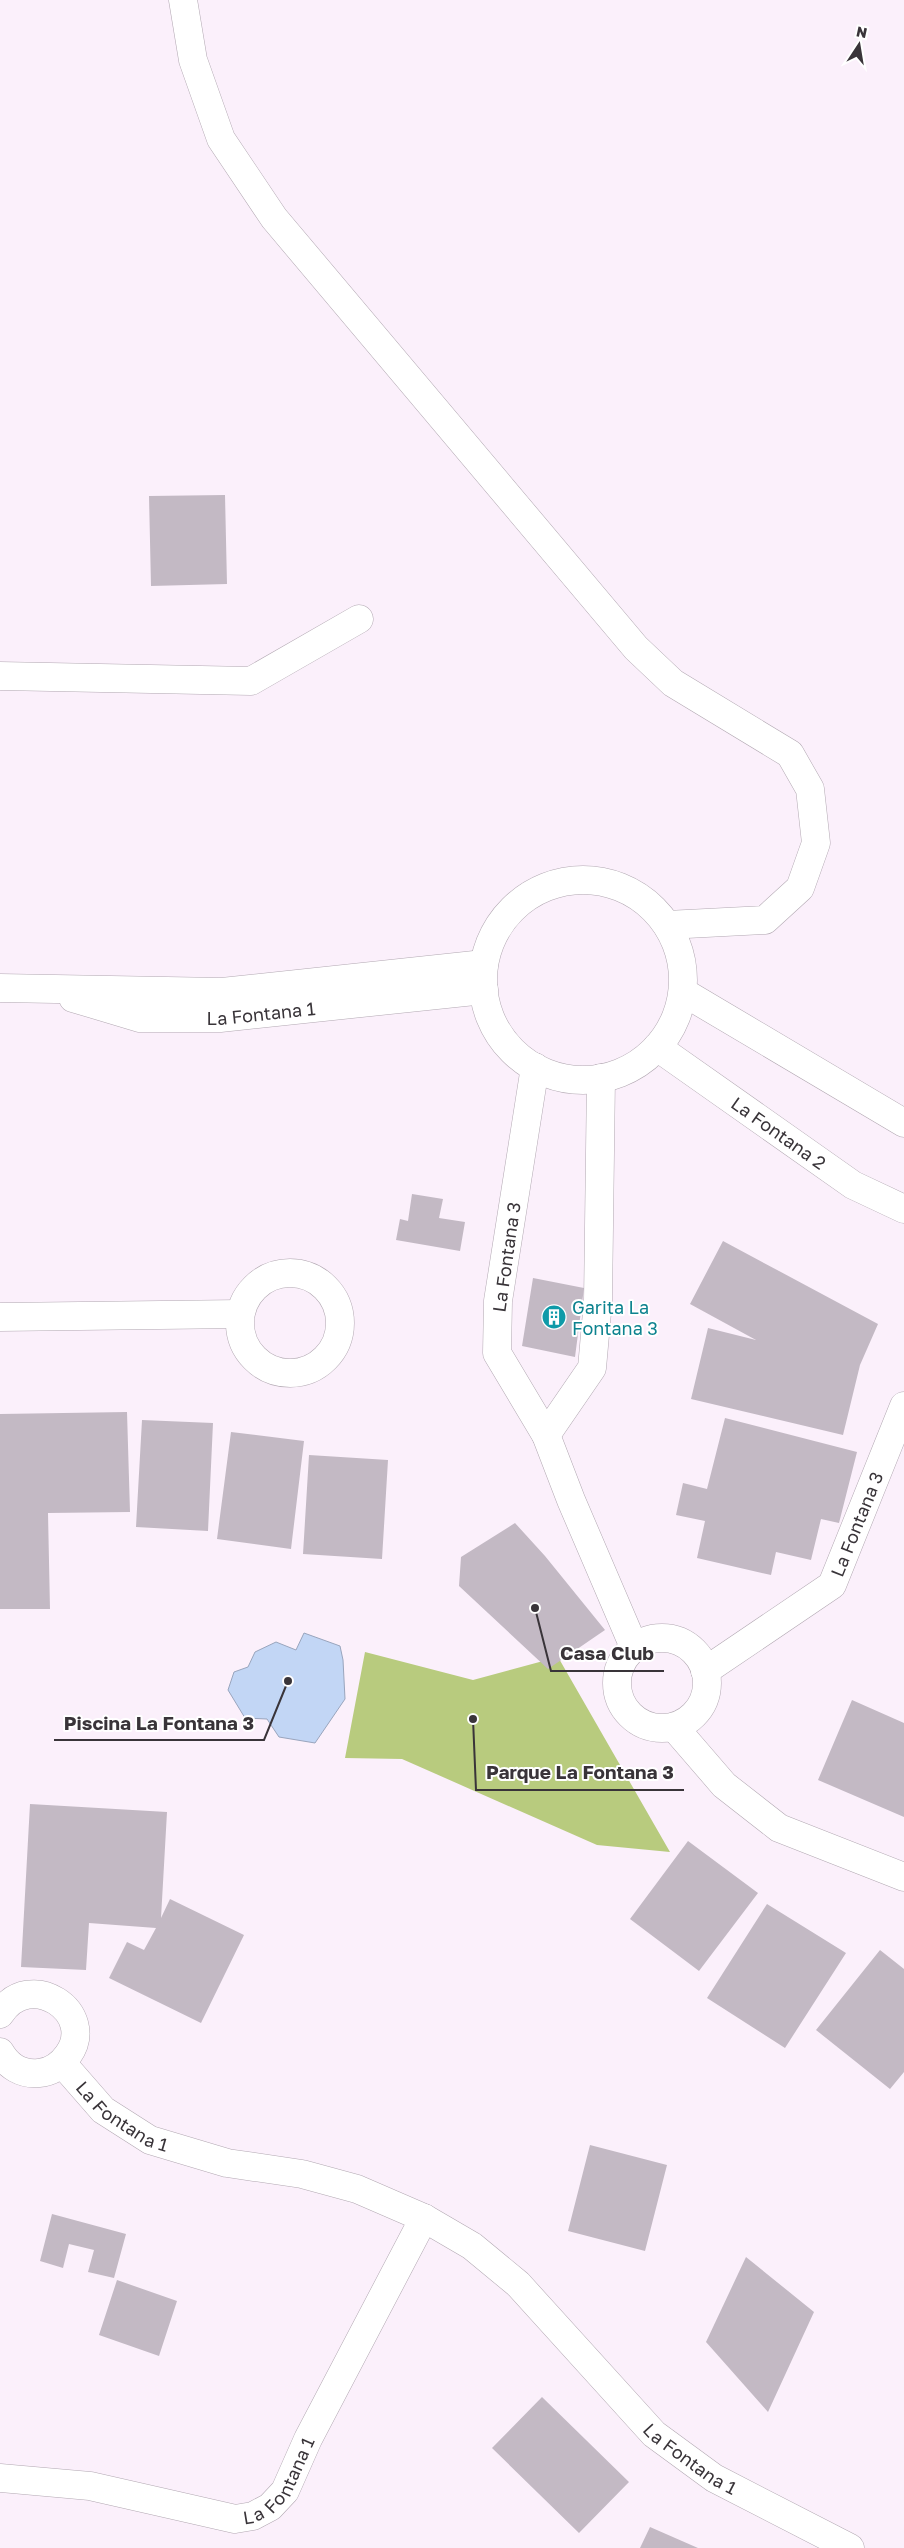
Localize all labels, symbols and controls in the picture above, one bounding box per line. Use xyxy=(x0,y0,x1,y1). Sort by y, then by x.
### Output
north arrow xyxy=(834,20,884,70)
text: N xyxy=(855,22,869,41)
street label: La Fontana 1 xyxy=(206,997,317,1029)
street label: La Fontana 2 xyxy=(727,1092,831,1174)
street label: La Fontana 3 xyxy=(487,1201,525,1313)
place label: Garita La Fontana 3 xyxy=(572,1296,658,1339)
building icon: Garita La Fontana 3 xyxy=(541,1304,567,1330)
street label: La Fontana 3 xyxy=(826,1469,887,1580)
callout: Casa Club xyxy=(551,1637,664,1671)
text: Casa Club xyxy=(560,1641,654,1664)
callout: Piscina La Fontana 3 xyxy=(54,1706,264,1740)
text: Piscina La Fontana 3 xyxy=(64,1711,254,1734)
callout: Parque La Fontana 3 xyxy=(476,1756,684,1790)
text: Parque La Fontana 3 xyxy=(486,1760,674,1783)
street label: La Fontana 1 xyxy=(72,2076,171,2156)
street label: La Fontana 1 xyxy=(639,2419,741,2499)
street label: La Fontana 1 xyxy=(241,2433,319,2528)

